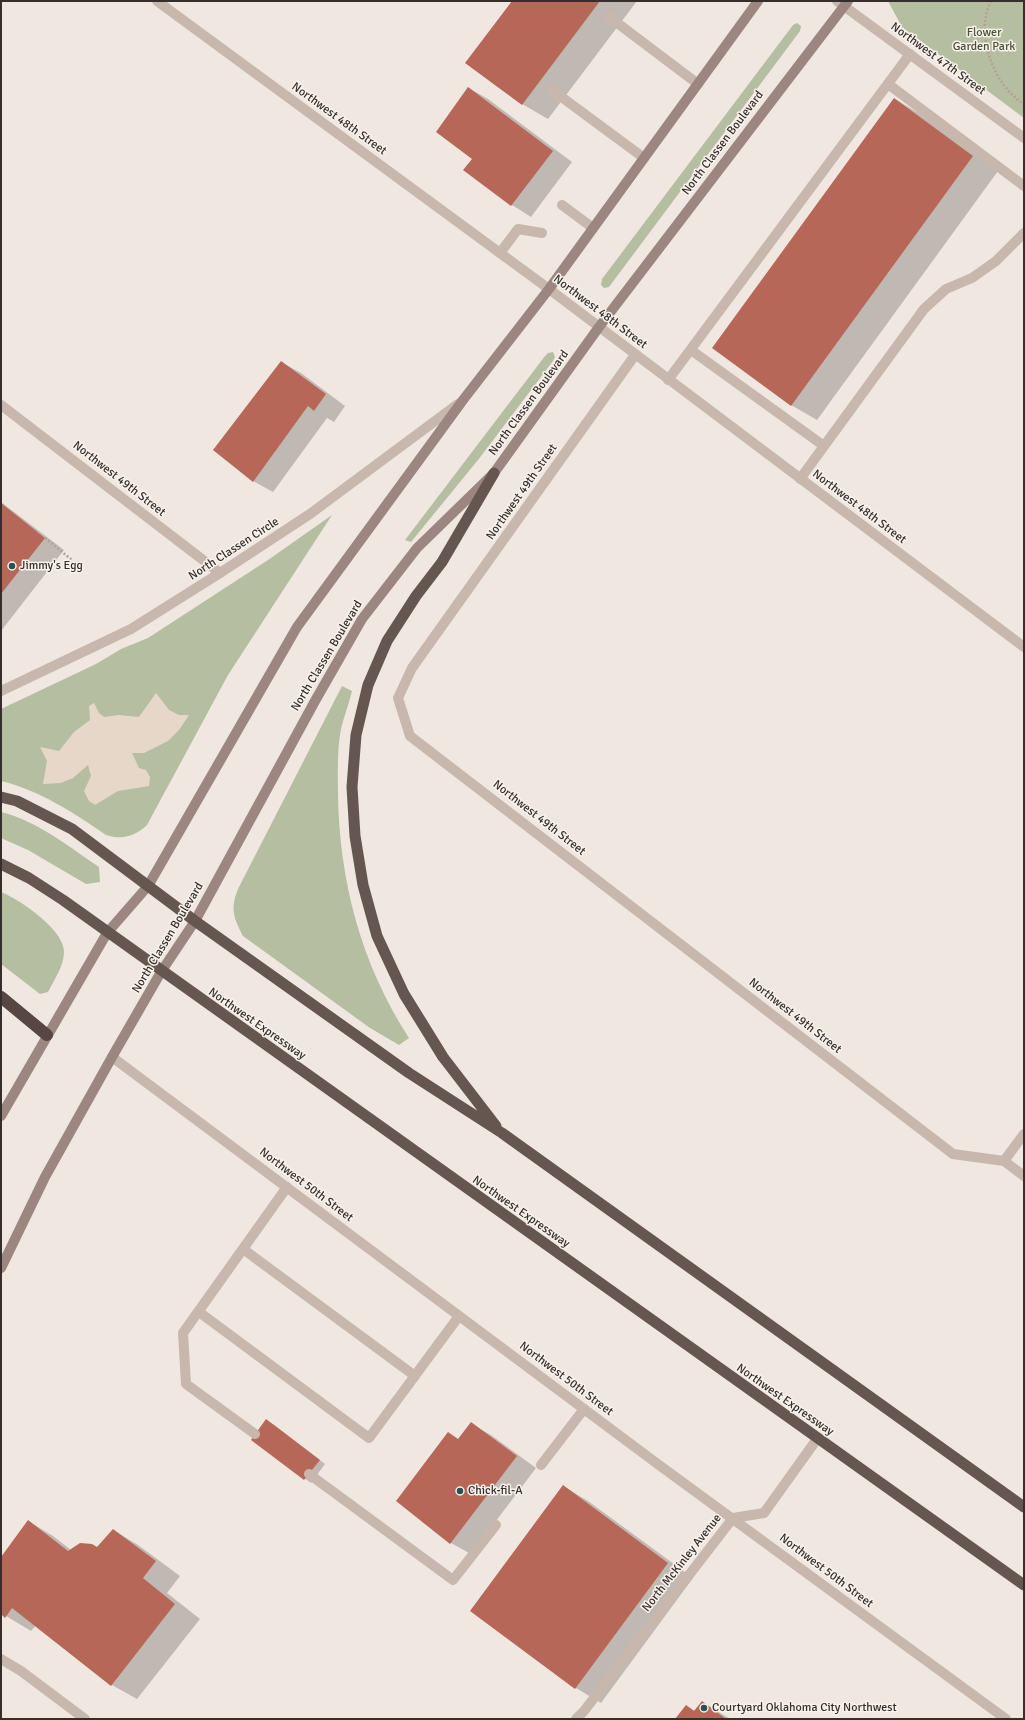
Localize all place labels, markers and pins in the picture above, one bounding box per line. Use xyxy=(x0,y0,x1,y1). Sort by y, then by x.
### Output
place label: Jimmy's Egg xyxy=(20,559,83,573)
marker: Jimmy's Egg xyxy=(7,561,17,571)
place label: Chick-fil-A xyxy=(468,1484,523,1498)
marker: Chick-fil-A xyxy=(455,1486,465,1496)
place label: Courtyard Oklahoma City Northwest xyxy=(712,1701,897,1715)
marker: Courtyard Oklahoma City Northwest xyxy=(699,1703,709,1713)

